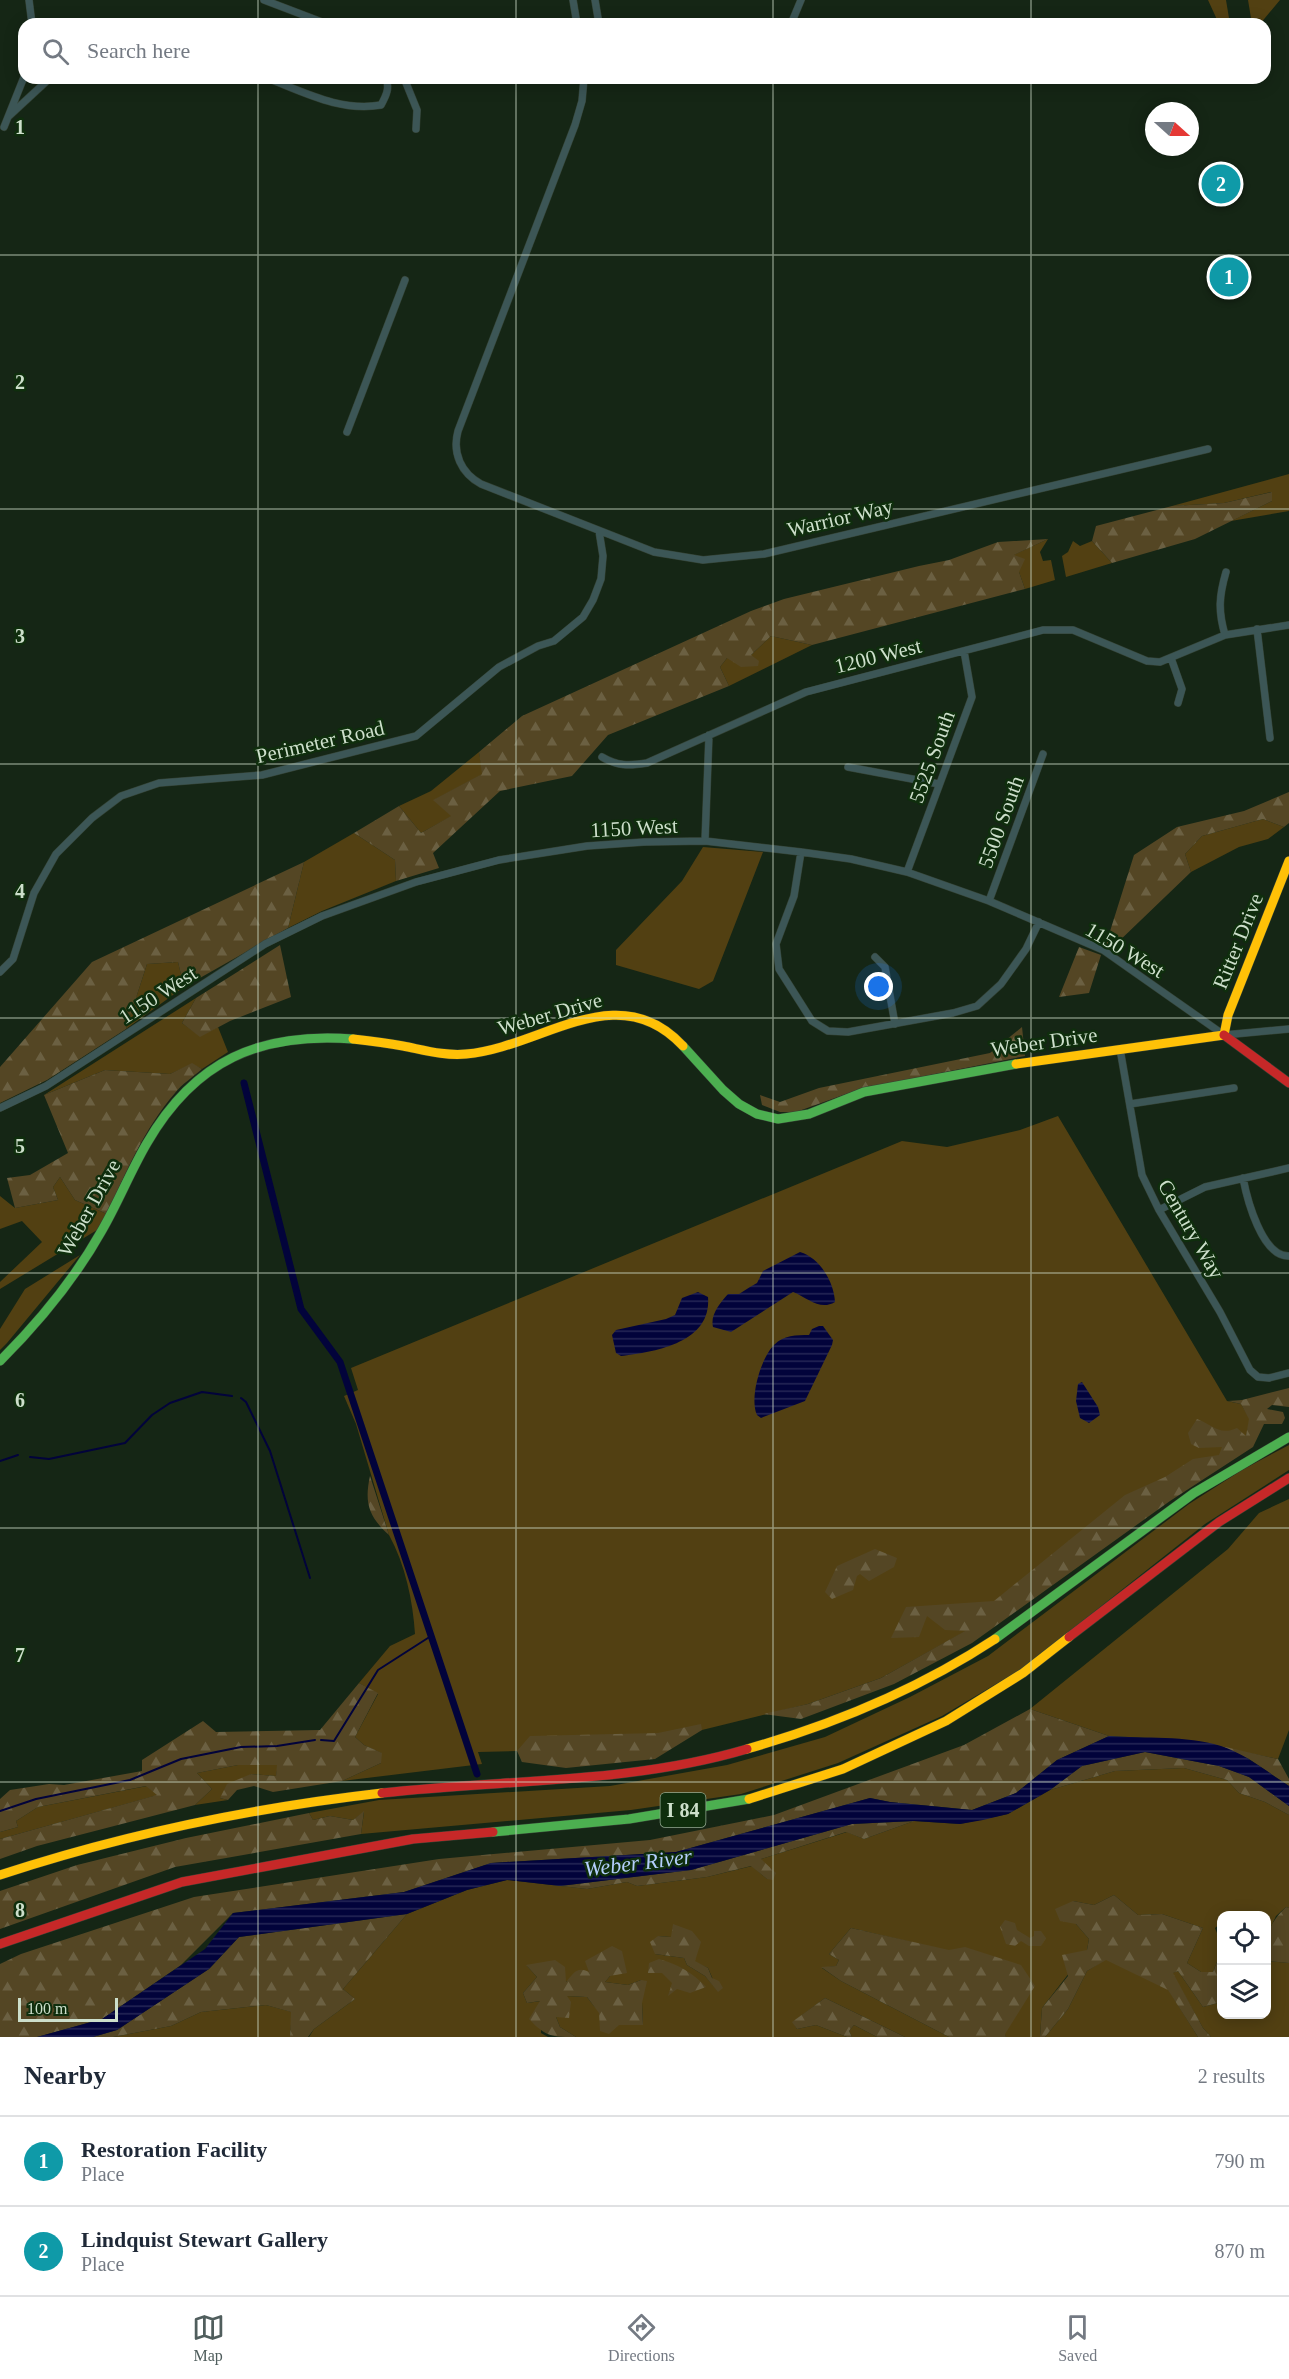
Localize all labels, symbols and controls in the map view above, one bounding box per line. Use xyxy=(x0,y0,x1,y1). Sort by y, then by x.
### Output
search box xyxy=(18,18,1271,84)
icon: search xyxy=(39,35,72,68)
text: Search here xyxy=(87,38,190,63)
north arrow xyxy=(1145,102,1199,156)
text: 1 xyxy=(15,116,25,138)
pin: 2 xyxy=(1202,162,1240,207)
pin: 1 xyxy=(1210,254,1248,300)
text: 2 xyxy=(15,371,25,393)
street label: Warrior Way xyxy=(785,494,896,542)
text: 3 xyxy=(15,625,25,647)
street label: 1200 West xyxy=(832,634,924,678)
street label: 5525 South xyxy=(904,707,960,806)
street label: Perimeter Road xyxy=(253,715,387,768)
street label: 5500 South xyxy=(973,772,1029,871)
street label: 1150 West xyxy=(590,814,679,842)
text: 4 xyxy=(15,880,25,902)
street label: Ritter Drive xyxy=(1208,890,1268,992)
street label: 1150 West xyxy=(1081,917,1169,983)
street label: 1150 West xyxy=(115,961,201,1029)
your location xyxy=(864,972,893,1001)
street label: Weber Drive xyxy=(495,988,605,1040)
street label: Weber Drive xyxy=(989,1023,1099,1061)
text: 5 xyxy=(15,1135,25,1157)
street label: Weber Drive xyxy=(52,1155,126,1261)
street label: Century Way xyxy=(1153,1175,1229,1283)
text: 6 xyxy=(15,1389,25,1411)
text: 7 xyxy=(15,1644,25,1666)
road number: I 84 xyxy=(660,1793,706,1827)
water label: Weber River xyxy=(583,1843,694,1882)
text: 8 xyxy=(15,1899,25,1921)
map controls xyxy=(1217,1911,1271,2019)
button: locate xyxy=(1217,1911,1271,1965)
button: layers xyxy=(1217,1965,1271,2019)
scale bar xyxy=(18,1995,118,2022)
text: 100 m xyxy=(27,2000,67,2017)
text: Nearby xyxy=(24,2061,106,2090)
text: 2 results xyxy=(1198,2065,1265,2087)
text: Restoration Facility xyxy=(81,2137,267,2162)
text: 1 xyxy=(39,2150,49,2172)
text: 790 m xyxy=(1214,2150,1265,2172)
text: Place xyxy=(81,2163,124,2185)
text: Lindquist Stewart Gallery xyxy=(81,2227,328,2252)
text: 2 xyxy=(39,2240,49,2262)
text: 870 m xyxy=(1214,2240,1265,2262)
text: Place xyxy=(81,2253,124,2275)
tab: Map xyxy=(192,2311,225,2365)
tab: Directions xyxy=(608,2311,675,2365)
tab: Saved xyxy=(1058,2311,1097,2365)

